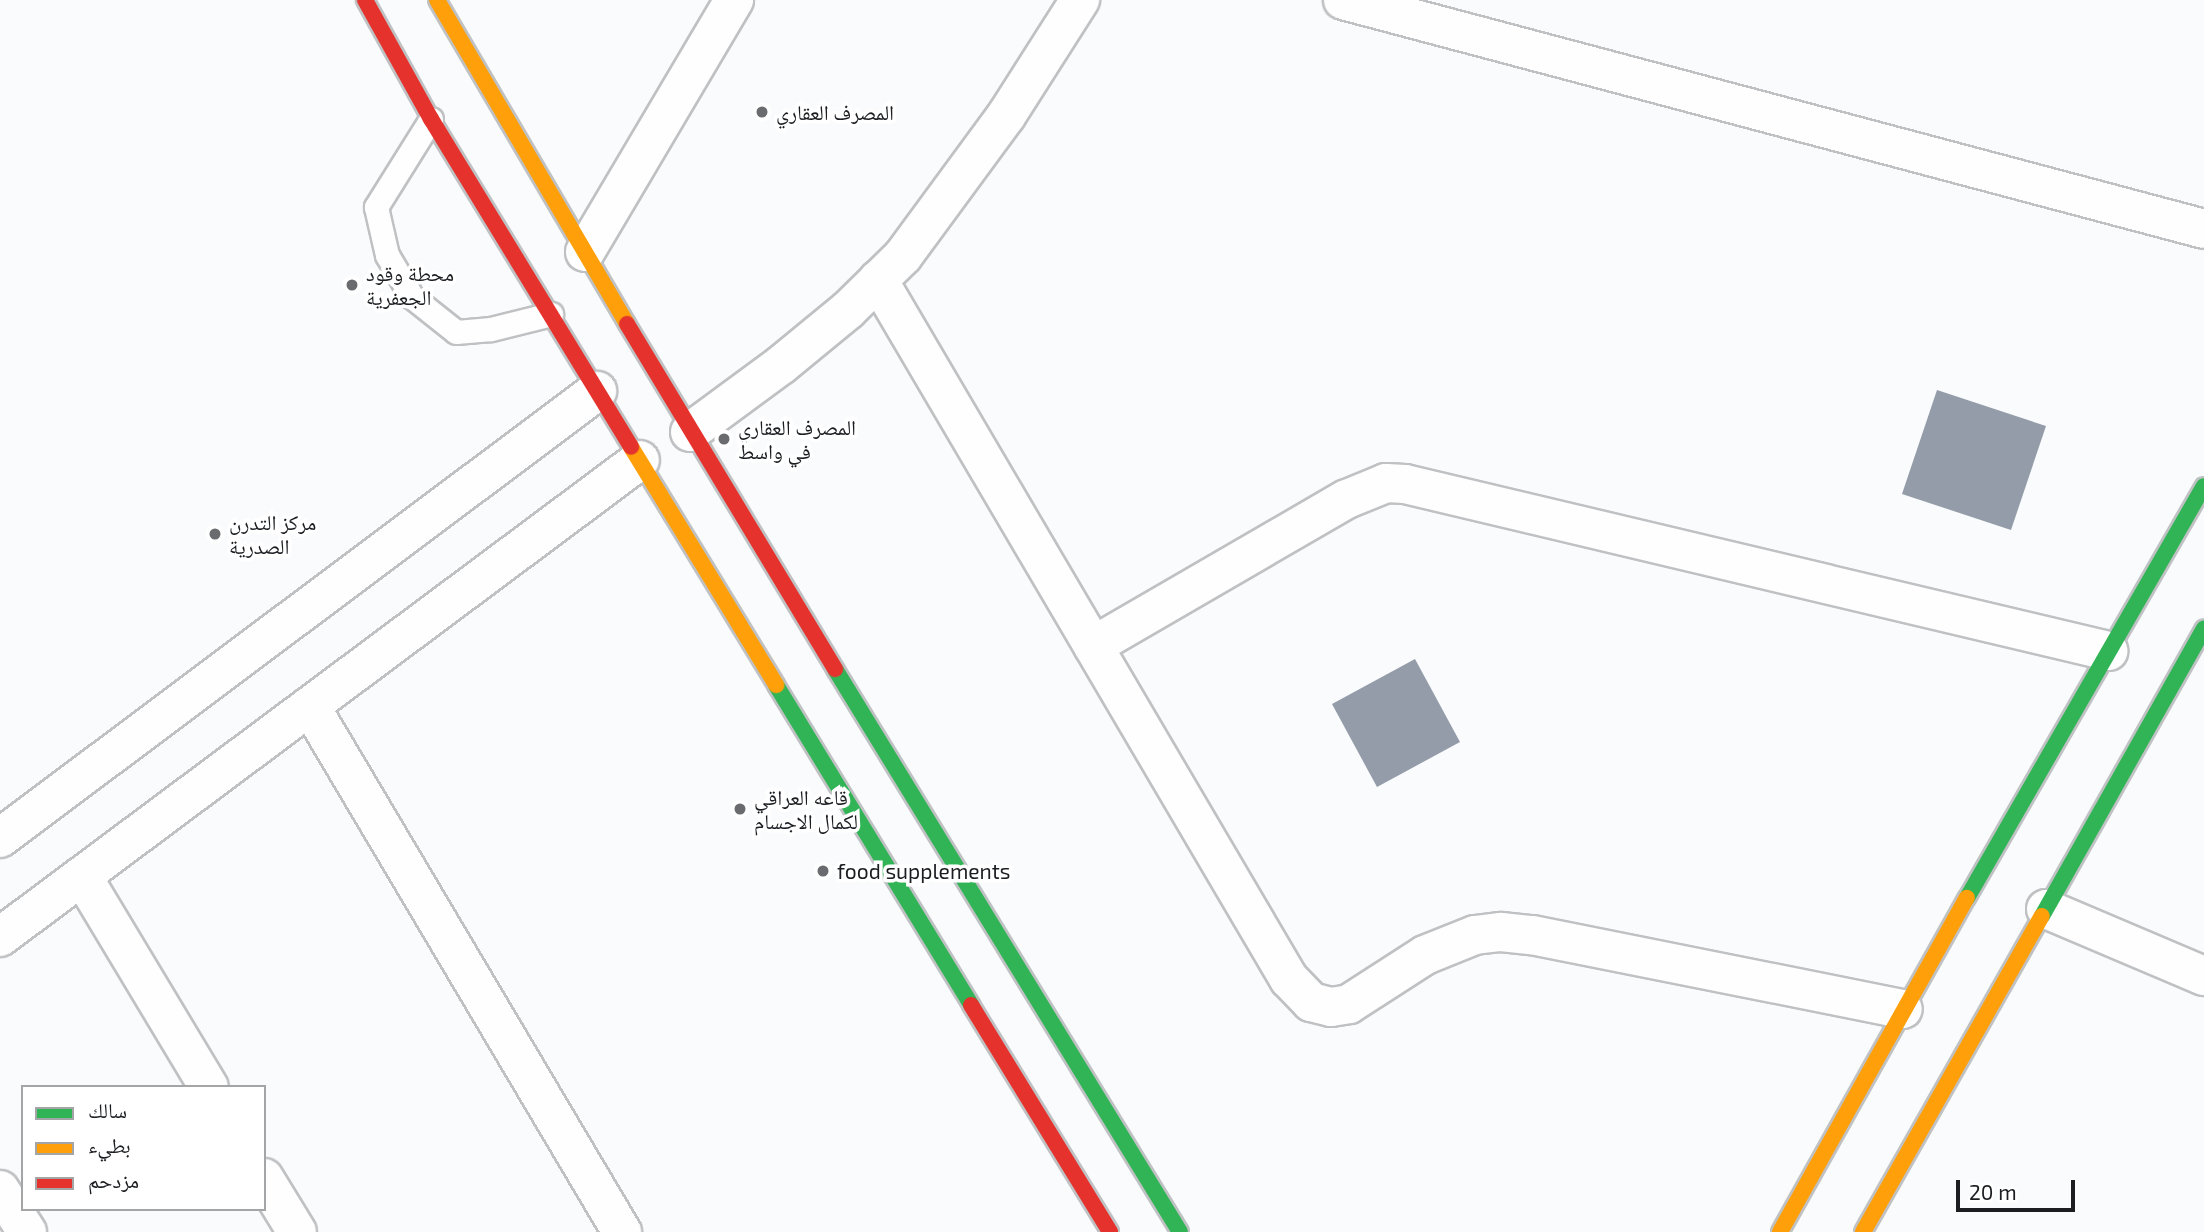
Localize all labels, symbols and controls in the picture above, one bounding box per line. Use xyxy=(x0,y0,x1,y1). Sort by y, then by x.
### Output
place label: المصرف العقاري xyxy=(776,99,894,125)
marker: المصرف العقاري xyxy=(754,104,770,120)
place label: محطة وقود الجعفرية xyxy=(366,260,454,310)
marker: محطة وقود الجعفرية xyxy=(344,277,360,293)
place label: المصرف العقاري في واسط xyxy=(738,414,856,464)
marker: المصرف العقاري في واسط xyxy=(716,431,732,447)
place label: مركز التدرن الصدرية xyxy=(229,509,316,559)
marker: مركز التدرن الصدرية xyxy=(207,526,223,542)
place label: قاعه العراقي لكمال الاجسام xyxy=(754,784,858,834)
marker: قاعه العراقي لكمال الاجسام xyxy=(732,801,748,817)
place label: food supplements xyxy=(837,858,1010,884)
marker: food supplements xyxy=(815,863,831,879)
legend xyxy=(21,1085,266,1211)
text: سالك xyxy=(88,1097,127,1122)
text: بطيء xyxy=(88,1132,131,1157)
scale bar xyxy=(1959,1166,2078,1210)
text: مزدحم xyxy=(88,1167,139,1192)
text: 20 m xyxy=(1969,1179,2017,1204)

